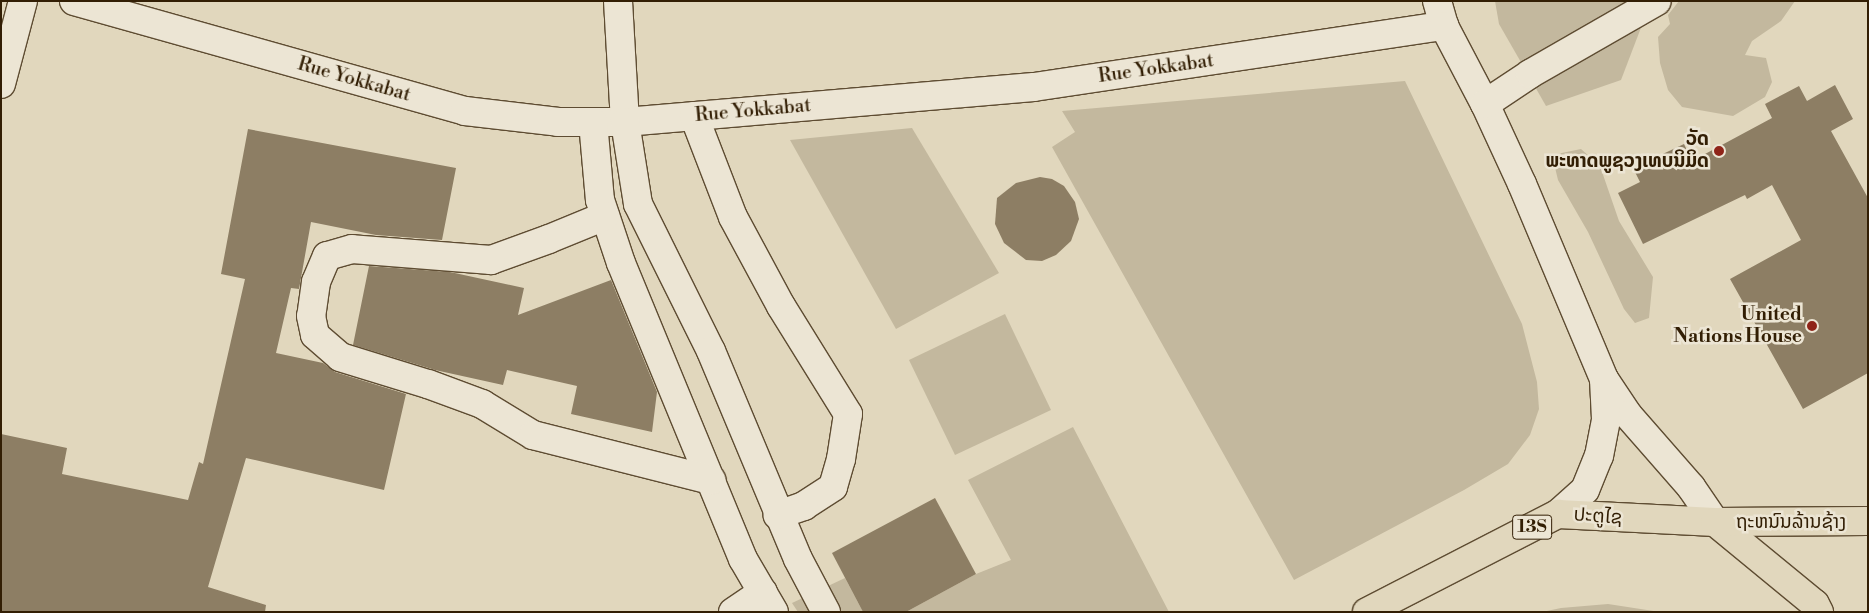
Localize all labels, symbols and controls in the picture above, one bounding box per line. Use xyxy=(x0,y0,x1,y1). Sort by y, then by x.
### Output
street label: Rue Yokkabat xyxy=(1097,50,1215,88)
street label: Rue Yokkabat xyxy=(295,53,413,107)
street label: Rue Yokkabat xyxy=(694,95,812,127)
place label: ວັດ ພະທາດພູຊວງເທບນິມິດ xyxy=(1546,129,1709,173)
marker: ວັດ ພະທາດພູຊວງເທບນິມິດ xyxy=(1713,145,1725,157)
place label: United Nations House xyxy=(1673,304,1802,348)
marker: United Nations House xyxy=(1806,320,1818,332)
street label: ປະຕູໄຊ xyxy=(1573,504,1623,530)
road number: 13S xyxy=(1512,512,1552,542)
street label: ຖະຫນົນລ້ານຊ້າງ xyxy=(1736,512,1846,534)

